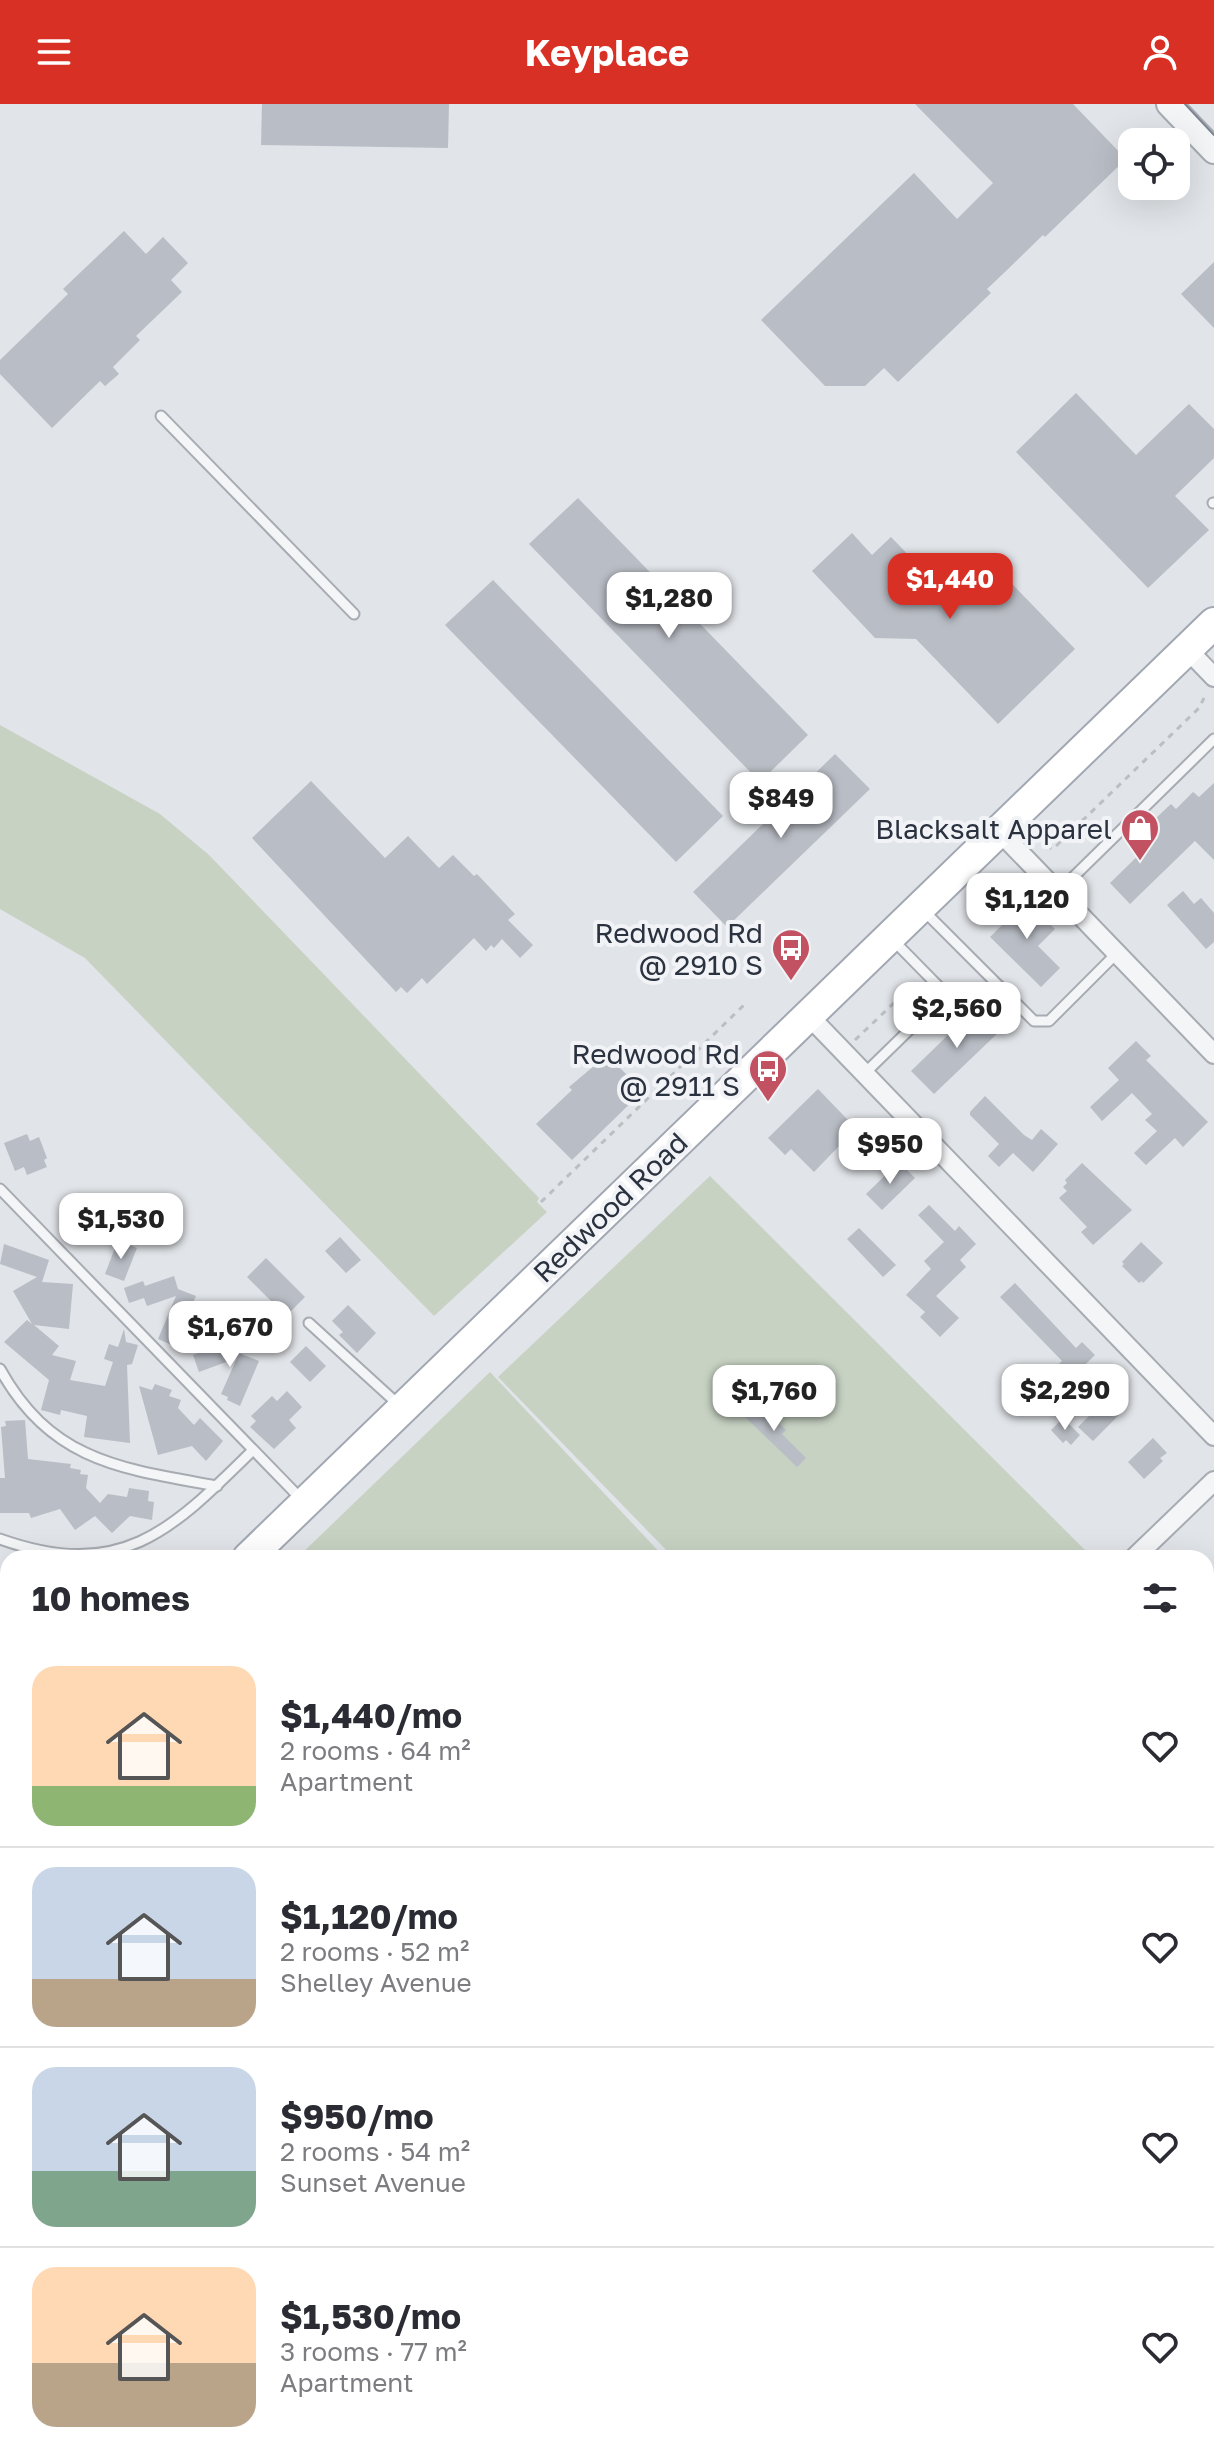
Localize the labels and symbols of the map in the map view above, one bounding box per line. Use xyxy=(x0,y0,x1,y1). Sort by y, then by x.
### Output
pin: $1,440 xyxy=(885,553,1015,621)
pin: $1,280 xyxy=(604,572,734,640)
pin: $849 xyxy=(734,772,828,840)
shop icon: Blacksalt Apparel xyxy=(1119,807,1161,862)
place label: Blacksalt Apparel xyxy=(875,812,1112,845)
pin: $1,120 xyxy=(962,873,1092,941)
place label: Redwood Rd @ 2910 S xyxy=(595,916,763,981)
bus stop icon: Redwood Rd @ 2910 S xyxy=(770,927,812,982)
pin: $2,560 xyxy=(892,982,1022,1050)
place label: Redwood Rd @ 2911 S xyxy=(572,1037,740,1102)
bus stop icon: Redwood Rd @ 2911 S xyxy=(747,1048,789,1103)
pin: $950 xyxy=(843,1118,937,1186)
street label: Redwood Road xyxy=(526,1125,694,1289)
pin: $1,530 xyxy=(56,1193,186,1261)
pin: $1,670 xyxy=(165,1301,295,1369)
pin: $2,290 xyxy=(1000,1364,1130,1432)
pin: $1,760 xyxy=(709,1365,839,1433)

